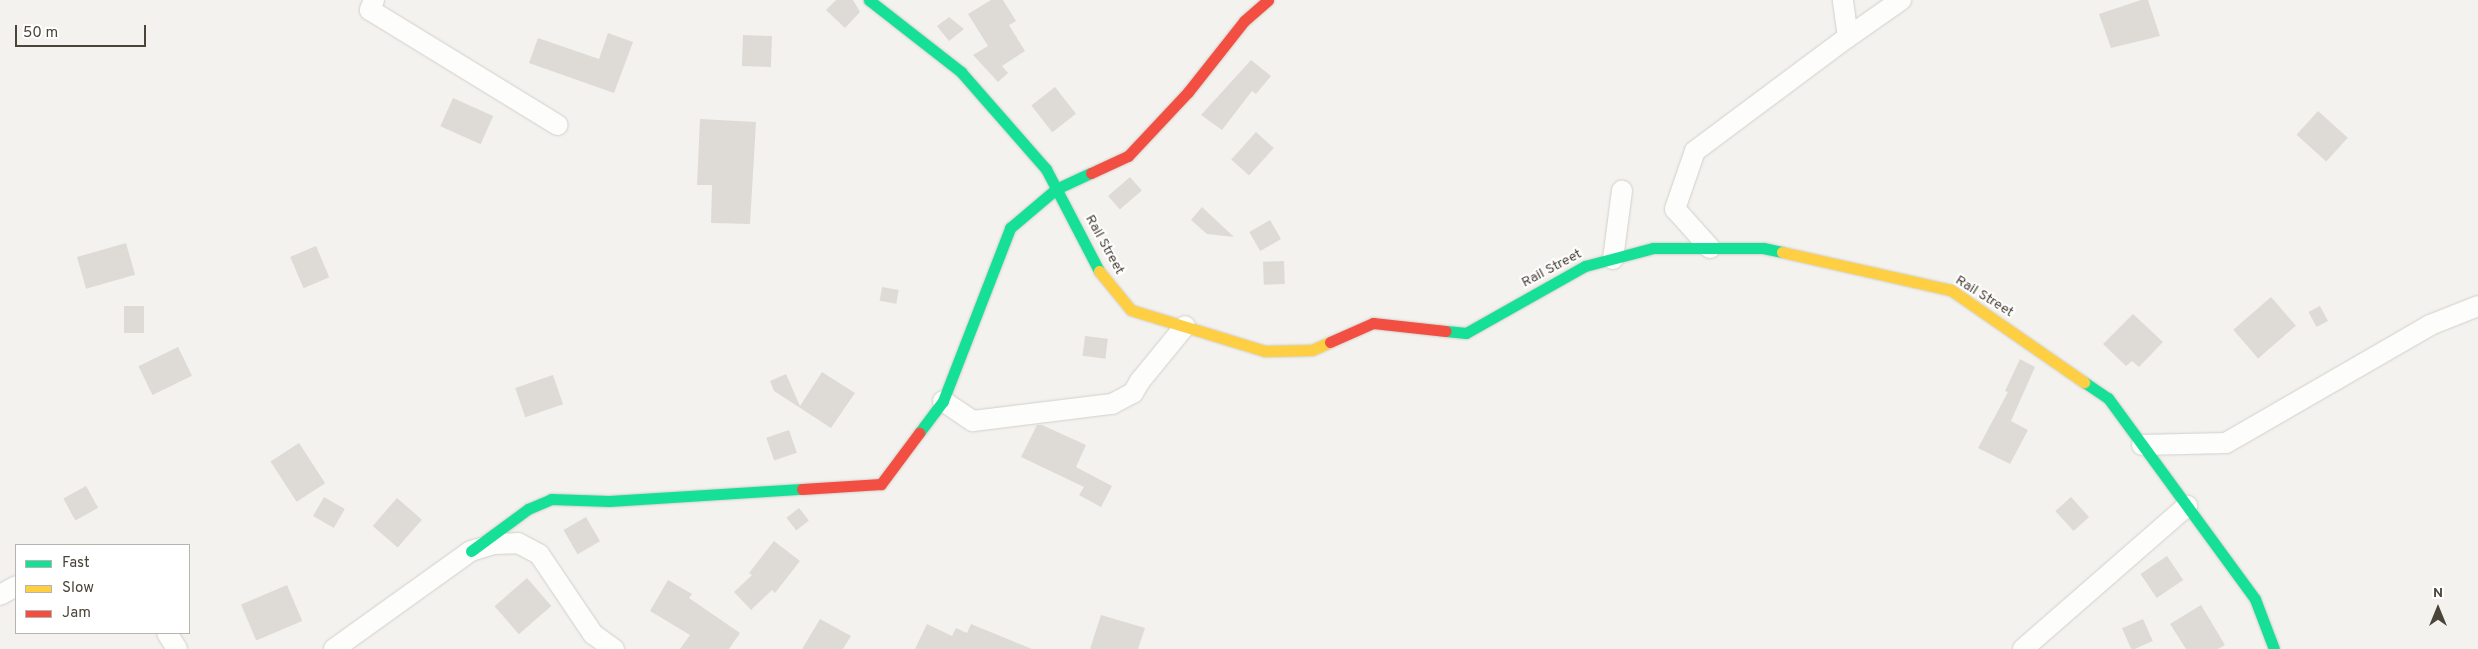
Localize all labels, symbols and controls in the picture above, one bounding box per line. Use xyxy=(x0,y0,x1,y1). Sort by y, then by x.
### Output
scale bar xyxy=(18,15,149,47)
text: 50 m xyxy=(23,24,58,43)
street label: Rail Street xyxy=(1081,212,1127,278)
street label: Rail Street xyxy=(1519,246,1585,292)
street label: Rail Street xyxy=(1952,272,2016,322)
legend xyxy=(15,544,190,634)
text: Fast xyxy=(62,554,90,573)
text: Slow xyxy=(62,579,94,598)
north arrow xyxy=(2413,584,2463,634)
text: N xyxy=(2433,585,2443,602)
text: Jam xyxy=(62,604,91,623)

